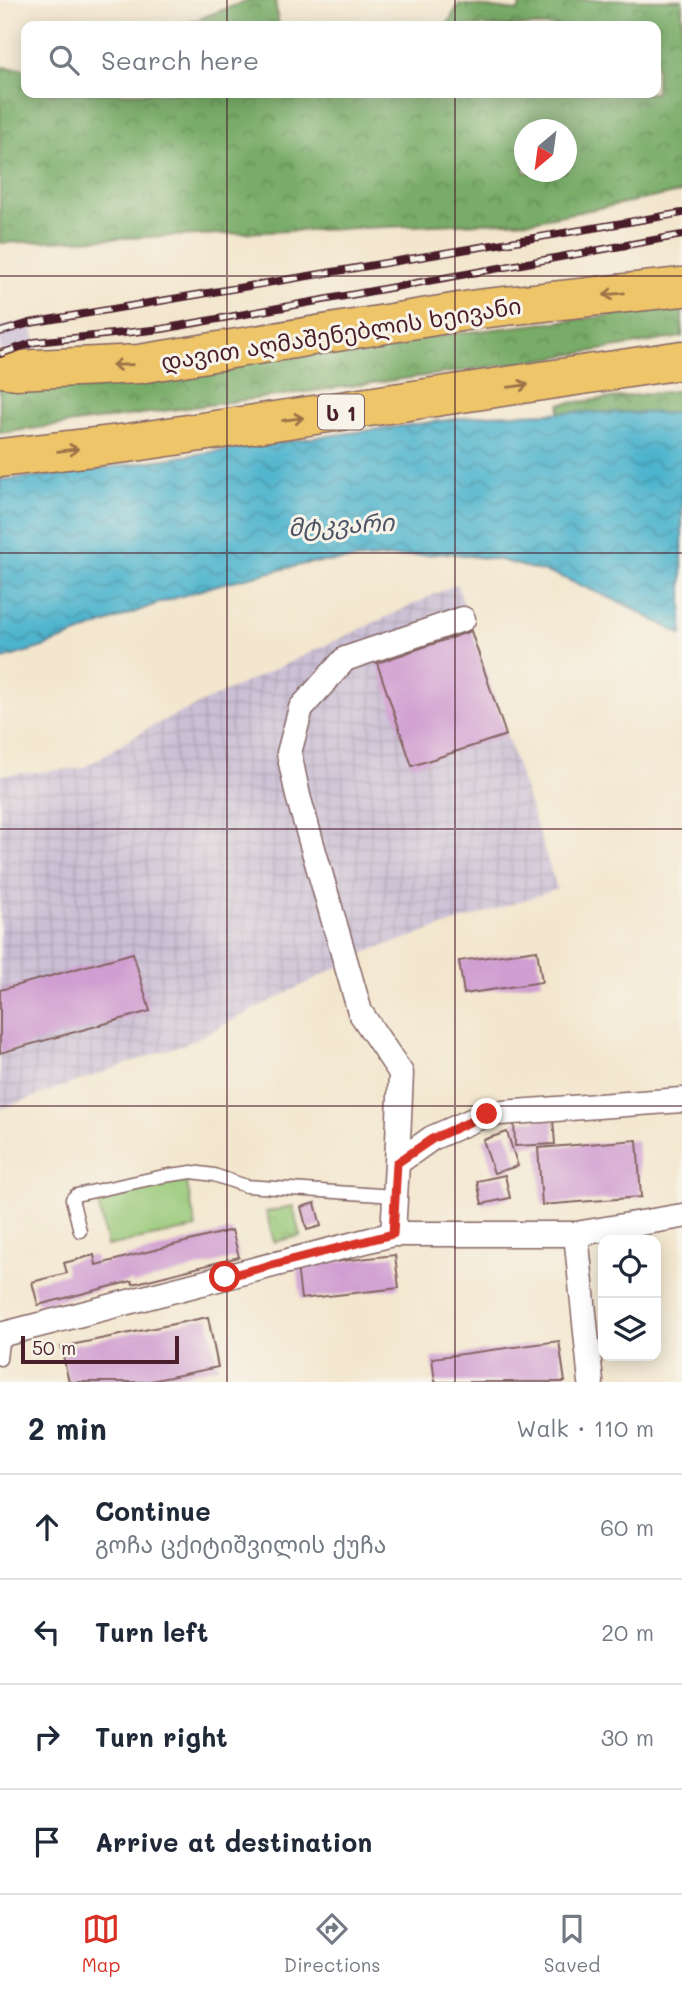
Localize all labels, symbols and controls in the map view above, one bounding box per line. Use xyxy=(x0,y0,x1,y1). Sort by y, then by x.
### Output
search box xyxy=(21,21,661,98)
icon: search xyxy=(45,41,83,79)
text: Search here xyxy=(101,43,259,77)
north arrow xyxy=(514,119,577,182)
one-way arrow xyxy=(603,288,626,301)
street label: დავით აღმაშენებლის ხეივანი xyxy=(159,290,523,376)
one-way arrow xyxy=(111,359,134,372)
one-way arrow xyxy=(506,379,529,392)
road number: ს 1 xyxy=(318,394,364,430)
one-way arrow xyxy=(281,412,304,425)
one-way arrow xyxy=(56,444,79,457)
water label: მტკვარი xyxy=(287,506,396,542)
route end xyxy=(471,1098,502,1129)
map controls xyxy=(598,1235,661,1361)
button: locate xyxy=(598,1235,661,1298)
route start xyxy=(209,1261,240,1292)
button: layers xyxy=(598,1298,661,1361)
scale bar xyxy=(21,1333,178,1365)
text: 50 m xyxy=(32,1335,76,1360)
text: 2 min xyxy=(28,1408,107,1448)
text: Walk · 110 m xyxy=(516,1413,654,1443)
text: Continue xyxy=(95,1494,211,1528)
icon: ahead xyxy=(28,1508,66,1546)
text: 60 m xyxy=(600,1512,654,1542)
text: გოჩა ცქიტიშვილის ქუჩა xyxy=(95,1529,386,1559)
icon: left xyxy=(28,1613,66,1651)
text: Turn left xyxy=(95,1615,208,1649)
text: 20 m xyxy=(601,1617,654,1647)
icon: right xyxy=(28,1718,66,1756)
text: Turn right xyxy=(95,1720,228,1754)
text: 30 m xyxy=(601,1722,654,1752)
icon: arrive xyxy=(28,1823,66,1861)
text: Arrive at destination xyxy=(95,1825,372,1859)
tab: Map xyxy=(82,1910,120,1977)
tab: Directions xyxy=(284,1910,380,1977)
tab: Saved xyxy=(544,1910,600,1977)

